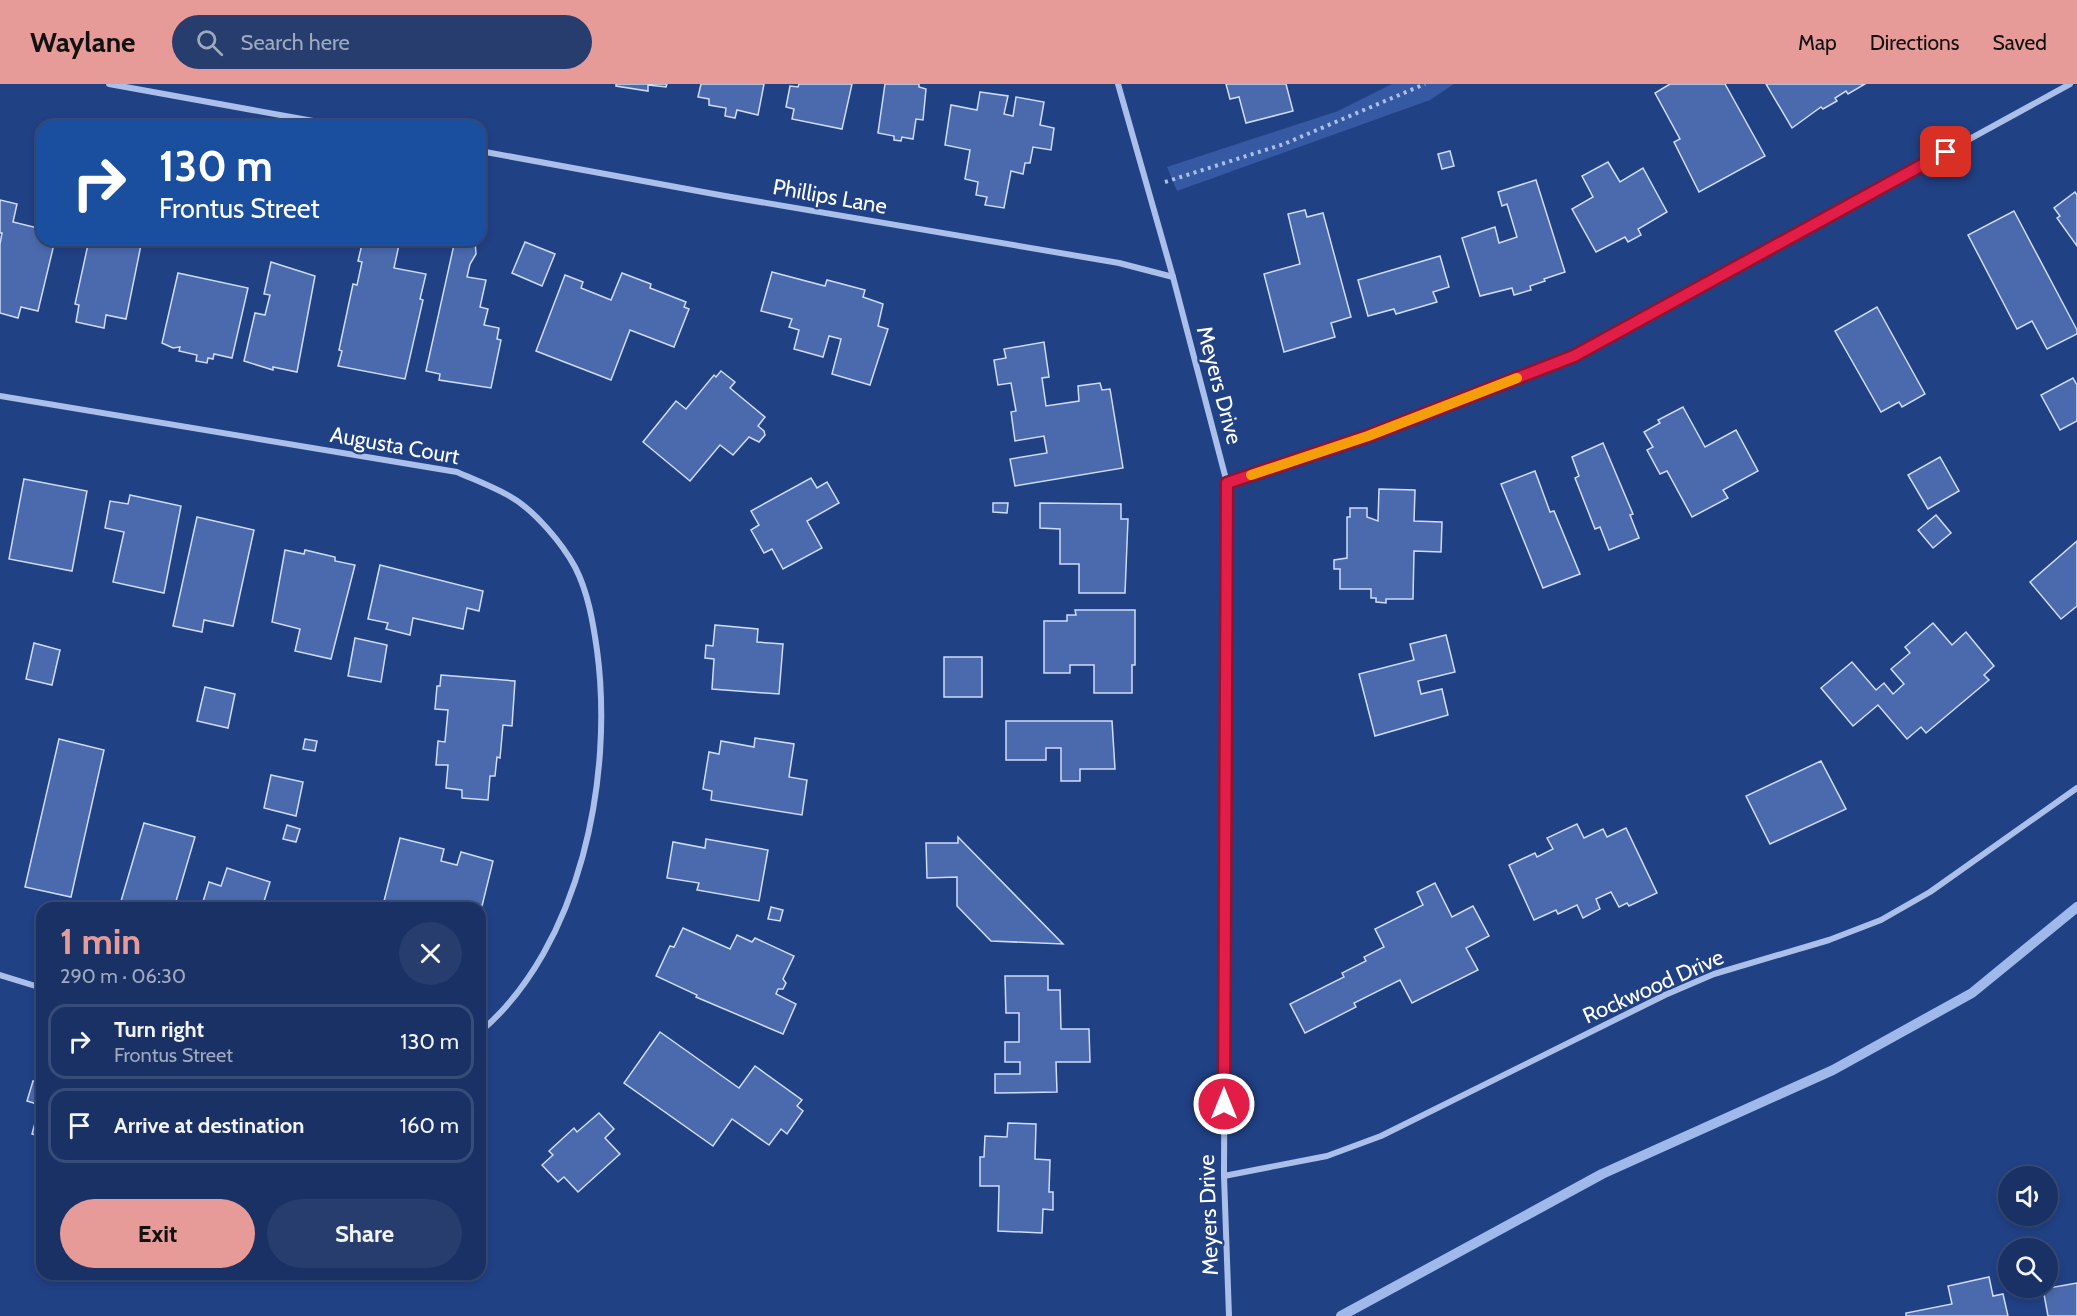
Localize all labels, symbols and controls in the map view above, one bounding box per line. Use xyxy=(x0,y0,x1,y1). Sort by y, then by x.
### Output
search box xyxy=(172,15,592,69)
text: Waylane xyxy=(30,25,136,59)
icon: search xyxy=(193,26,226,59)
text: Search here xyxy=(241,29,350,56)
text: Map xyxy=(1798,30,1837,55)
text: Directions xyxy=(1870,30,1959,55)
text: Saved xyxy=(1992,30,2047,55)
pin xyxy=(1920,126,1971,177)
icon: arrive xyxy=(1929,135,1962,168)
text: 130 m xyxy=(159,140,273,192)
icon: right xyxy=(60,144,138,222)
street label: Phillips Lane xyxy=(771,173,889,220)
text: Frontus Street xyxy=(159,192,320,225)
street label: Meyers Drive xyxy=(1191,323,1248,447)
street label: Augusta Court xyxy=(328,421,462,470)
text: 1 min xyxy=(60,919,141,963)
button: close xyxy=(399,922,462,985)
street label: Rockwood Drive xyxy=(1579,943,1728,1030)
text: 290 m · 06:30 xyxy=(60,964,186,988)
text: Turn right xyxy=(114,1016,204,1043)
icon: right xyxy=(63,1025,96,1058)
text: 130 m xyxy=(400,1028,459,1055)
text: Frontus Street xyxy=(114,1043,233,1067)
position arrow xyxy=(1192,1072,1256,1136)
icon: arrive xyxy=(63,1109,96,1142)
text: Arrive at destination xyxy=(114,1112,304,1139)
text: 160 m xyxy=(400,1112,459,1139)
street label: Meyers Drive xyxy=(1193,1154,1224,1276)
map controls xyxy=(1998,1166,2058,1298)
button: sound xyxy=(1998,1166,2058,1226)
button: Exit xyxy=(60,1199,255,1268)
button: Share xyxy=(267,1199,462,1268)
button: search xyxy=(1998,1238,2058,1298)

